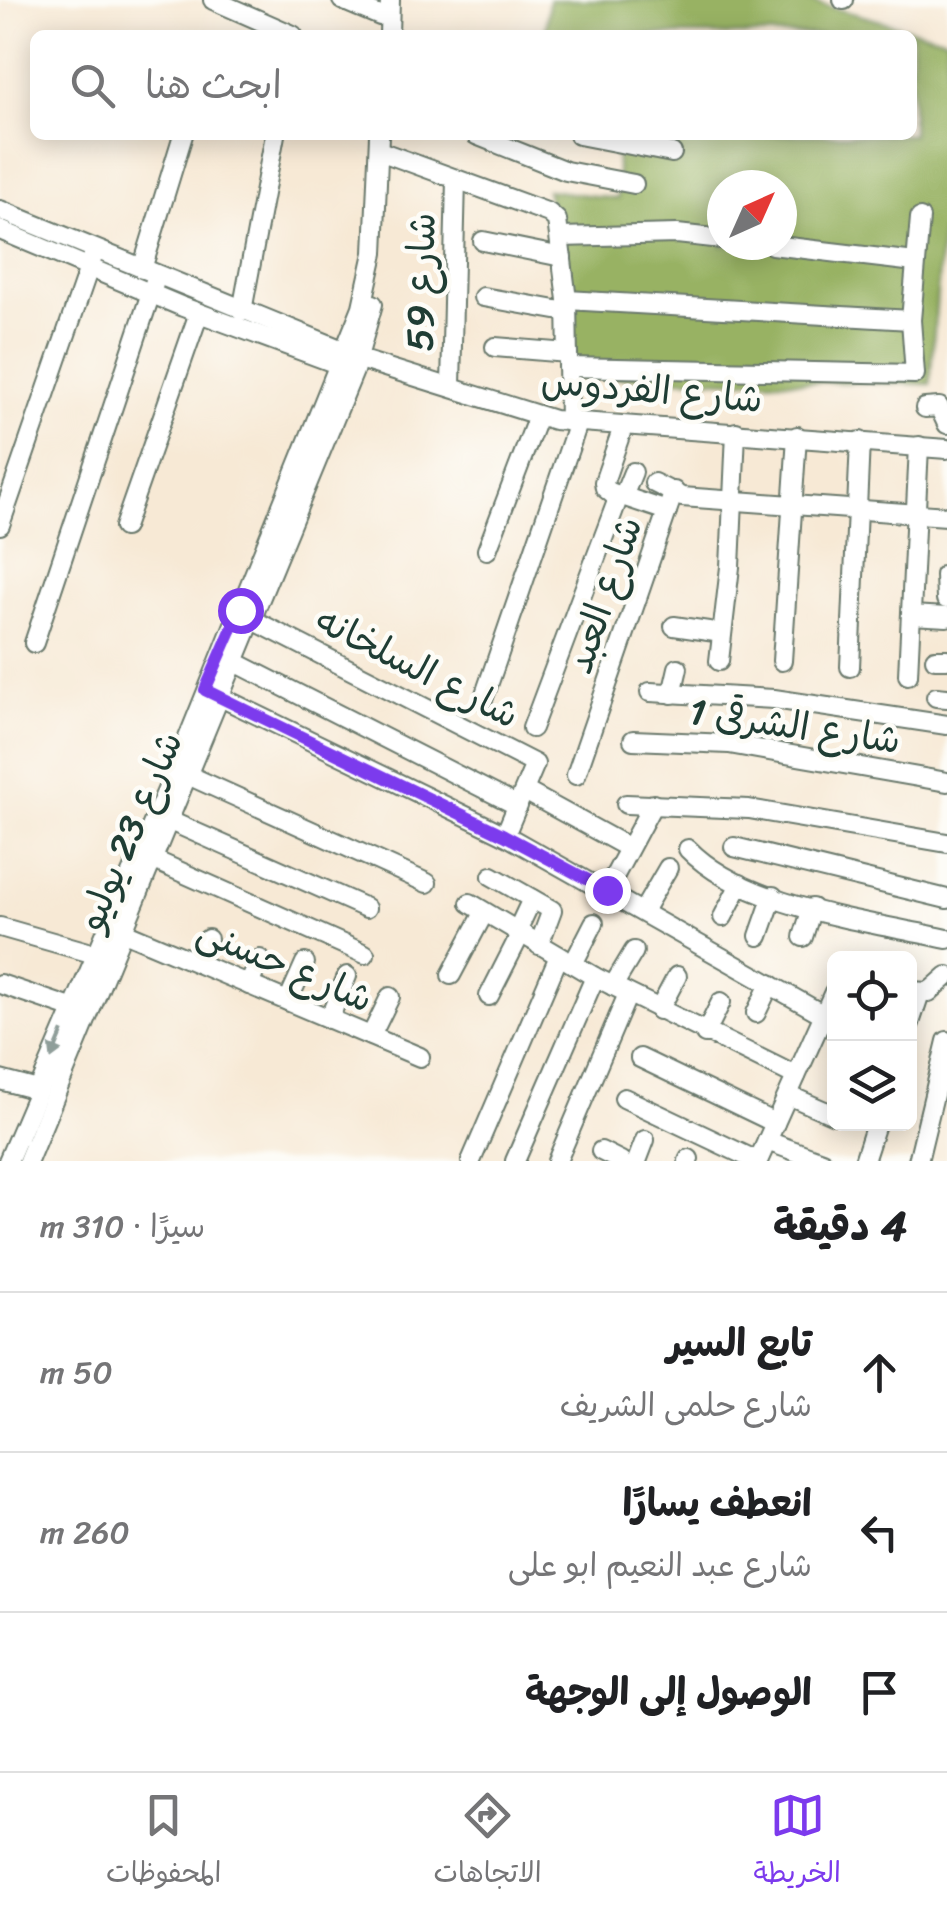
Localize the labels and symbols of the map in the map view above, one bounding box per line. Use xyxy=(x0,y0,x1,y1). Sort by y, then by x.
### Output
north arrow xyxy=(707,170,797,260)
street label: شارع 59 xyxy=(386,212,456,352)
street label: شارع الفردوس xyxy=(538,347,766,433)
street label: شارع العبد xyxy=(546,507,662,683)
street label: شارع السلخانه xyxy=(302,587,532,747)
route start xyxy=(218,588,264,634)
street label: شارع الشرقى 1 xyxy=(685,678,905,774)
street label: شارع 23 يوليو xyxy=(57,720,202,944)
route end xyxy=(585,868,631,914)
street label: شارع حسنى xyxy=(186,898,384,1032)
one-way arrow xyxy=(49,1030,65,1060)

